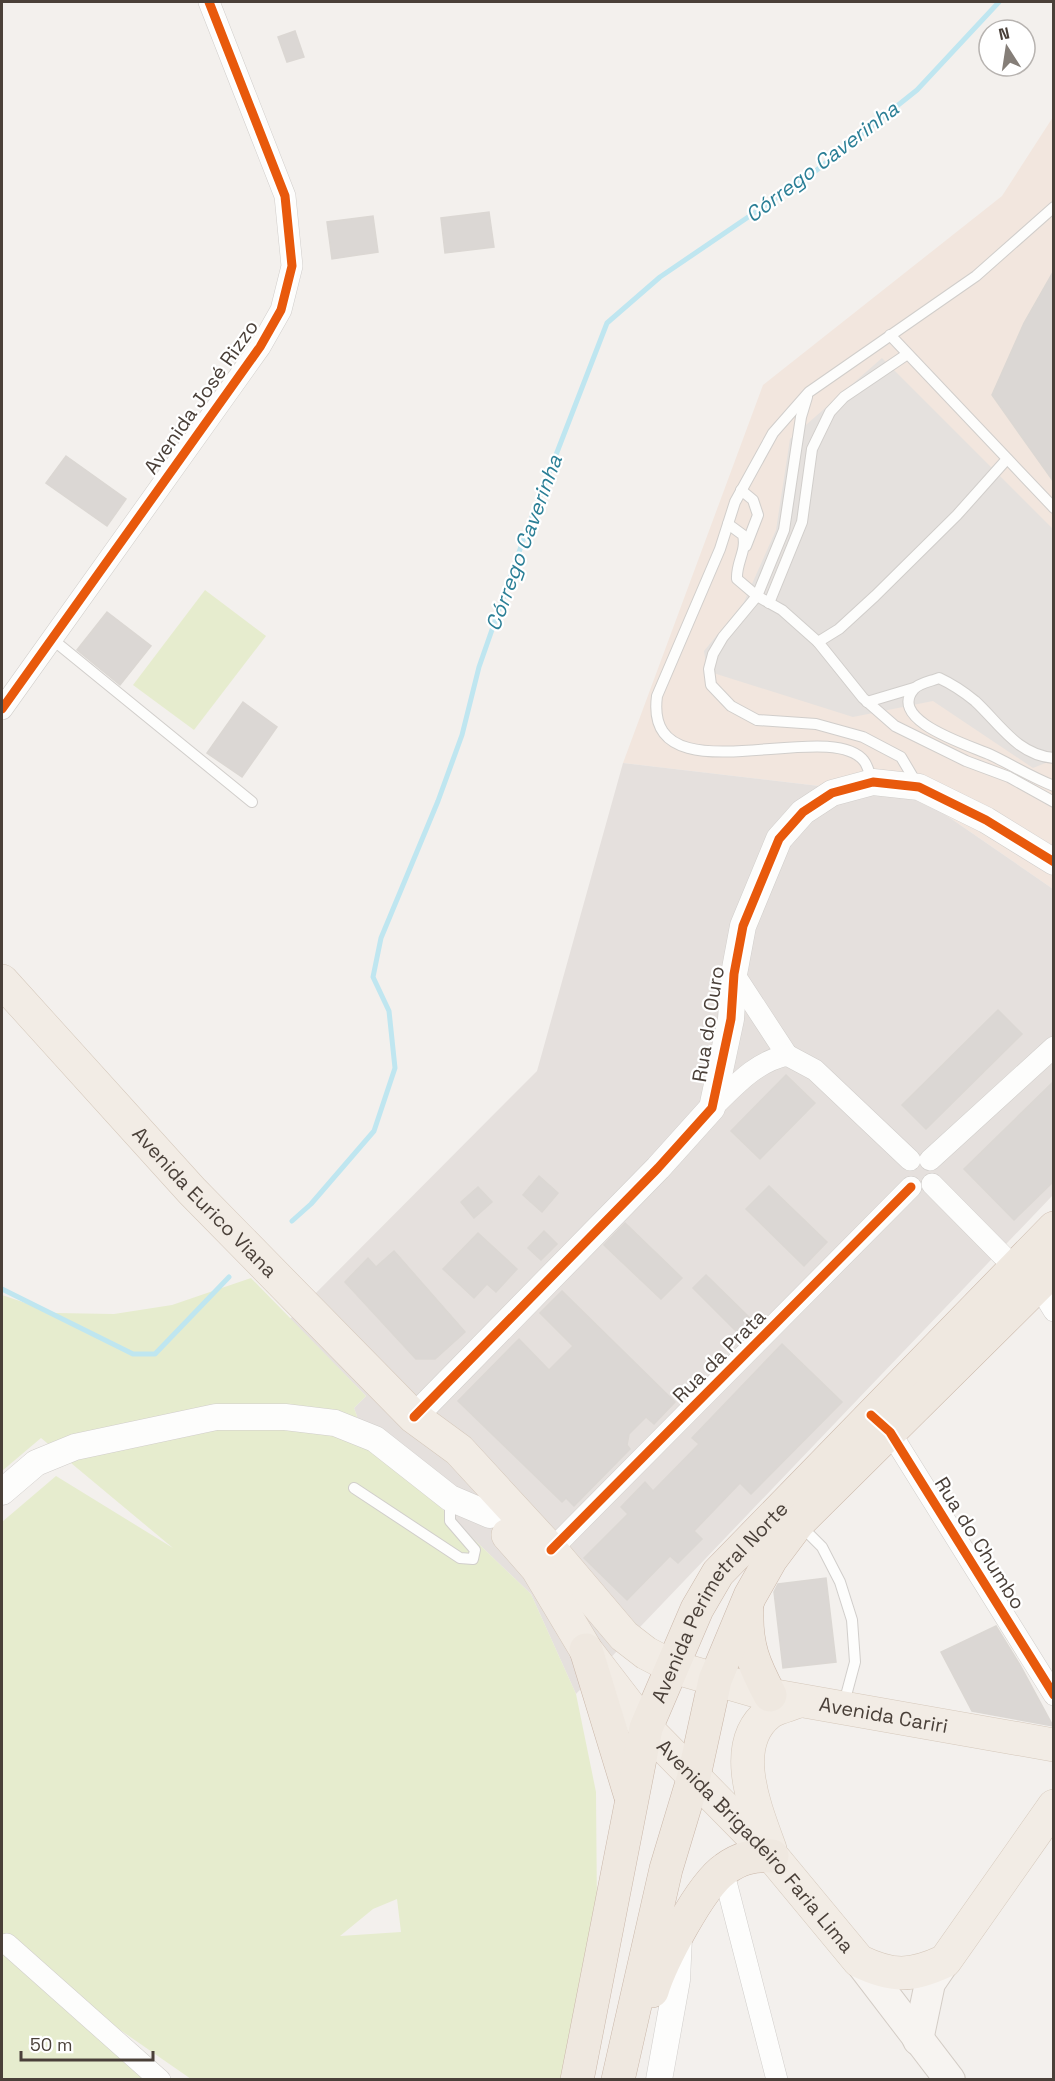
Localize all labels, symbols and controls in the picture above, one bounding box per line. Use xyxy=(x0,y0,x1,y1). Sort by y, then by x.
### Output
north arrow xyxy=(977,18,1037,78)
text: N xyxy=(997,22,1011,45)
water label: Córrego Caverinha xyxy=(740,94,905,228)
street label: Avenida José Rizzo xyxy=(138,315,264,479)
water label: Córrego Caverinha xyxy=(479,450,568,635)
street label: Rua do Ouro xyxy=(686,964,730,1084)
street label: Avenida Eurico Viana xyxy=(127,1121,283,1283)
street label: Rua da Prata xyxy=(667,1304,771,1408)
street label: Rua do Chumbo xyxy=(929,1472,1031,1614)
street label: Avenida Perimetral Norte xyxy=(645,1496,794,1707)
street label: Avenida Cariri xyxy=(817,1691,950,1739)
street label: Avenida Brigadeiro Faria Lima xyxy=(651,1734,860,1958)
scale bar xyxy=(21,2024,153,2062)
text: 50 m xyxy=(30,2033,72,2056)

